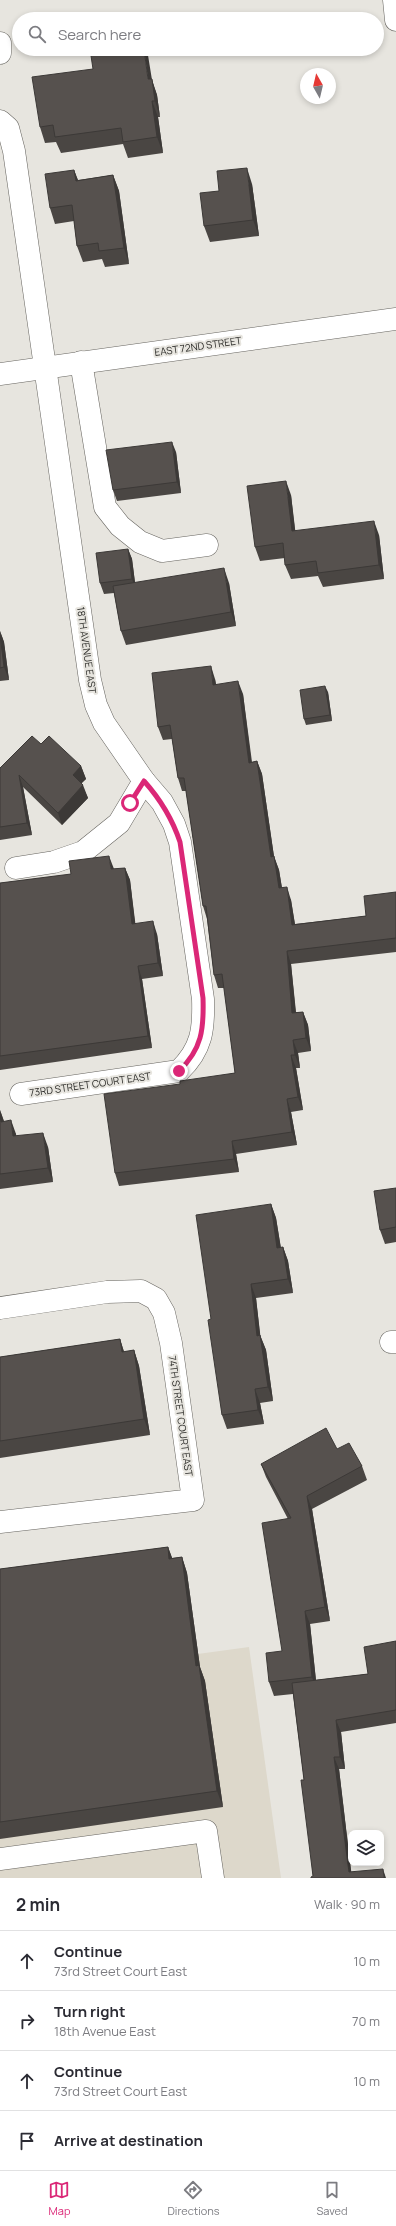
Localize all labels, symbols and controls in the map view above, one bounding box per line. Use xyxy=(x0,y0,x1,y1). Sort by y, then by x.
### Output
search box xyxy=(12,12,384,56)
icon: search xyxy=(26,23,48,45)
text: Search here xyxy=(58,24,141,45)
north arrow xyxy=(300,68,336,104)
street label: EAST 72ND STREET xyxy=(154,333,242,359)
street label: 18TH AVENUE EAST xyxy=(74,606,100,694)
route start xyxy=(121,794,139,812)
route end xyxy=(170,1062,188,1080)
street label: 73RD STREET COURT EAST xyxy=(28,1069,152,1099)
street label: 74TH STREET COURT EAST xyxy=(166,1355,196,1477)
map controls xyxy=(348,1830,384,1866)
button: layers xyxy=(348,1830,384,1866)
text: 2 min xyxy=(16,1893,60,1916)
text: Walk · 90 m xyxy=(314,1895,380,1913)
text: Continue xyxy=(54,1941,122,1962)
icon: ahead xyxy=(16,1950,38,1972)
text: 10 m xyxy=(353,1952,380,1970)
text: 73rd Street Court East xyxy=(54,1962,187,1980)
text: Turn right xyxy=(54,2001,125,2022)
icon: right xyxy=(16,2010,38,2032)
text: 70 m xyxy=(352,2012,380,2030)
text: 18th Avenue East xyxy=(54,2022,156,2040)
text: Continue xyxy=(54,2061,122,2082)
icon: ahead xyxy=(16,2070,38,2092)
text: 10 m xyxy=(353,2072,380,2090)
text: 73rd Street Court East xyxy=(54,2082,187,2100)
icon: arrive xyxy=(16,2130,38,2152)
text: Arrive at destination xyxy=(54,2130,203,2151)
tab: Map xyxy=(48,2179,70,2218)
tab: Directions xyxy=(167,2179,220,2218)
tab: Saved xyxy=(317,2179,348,2218)

